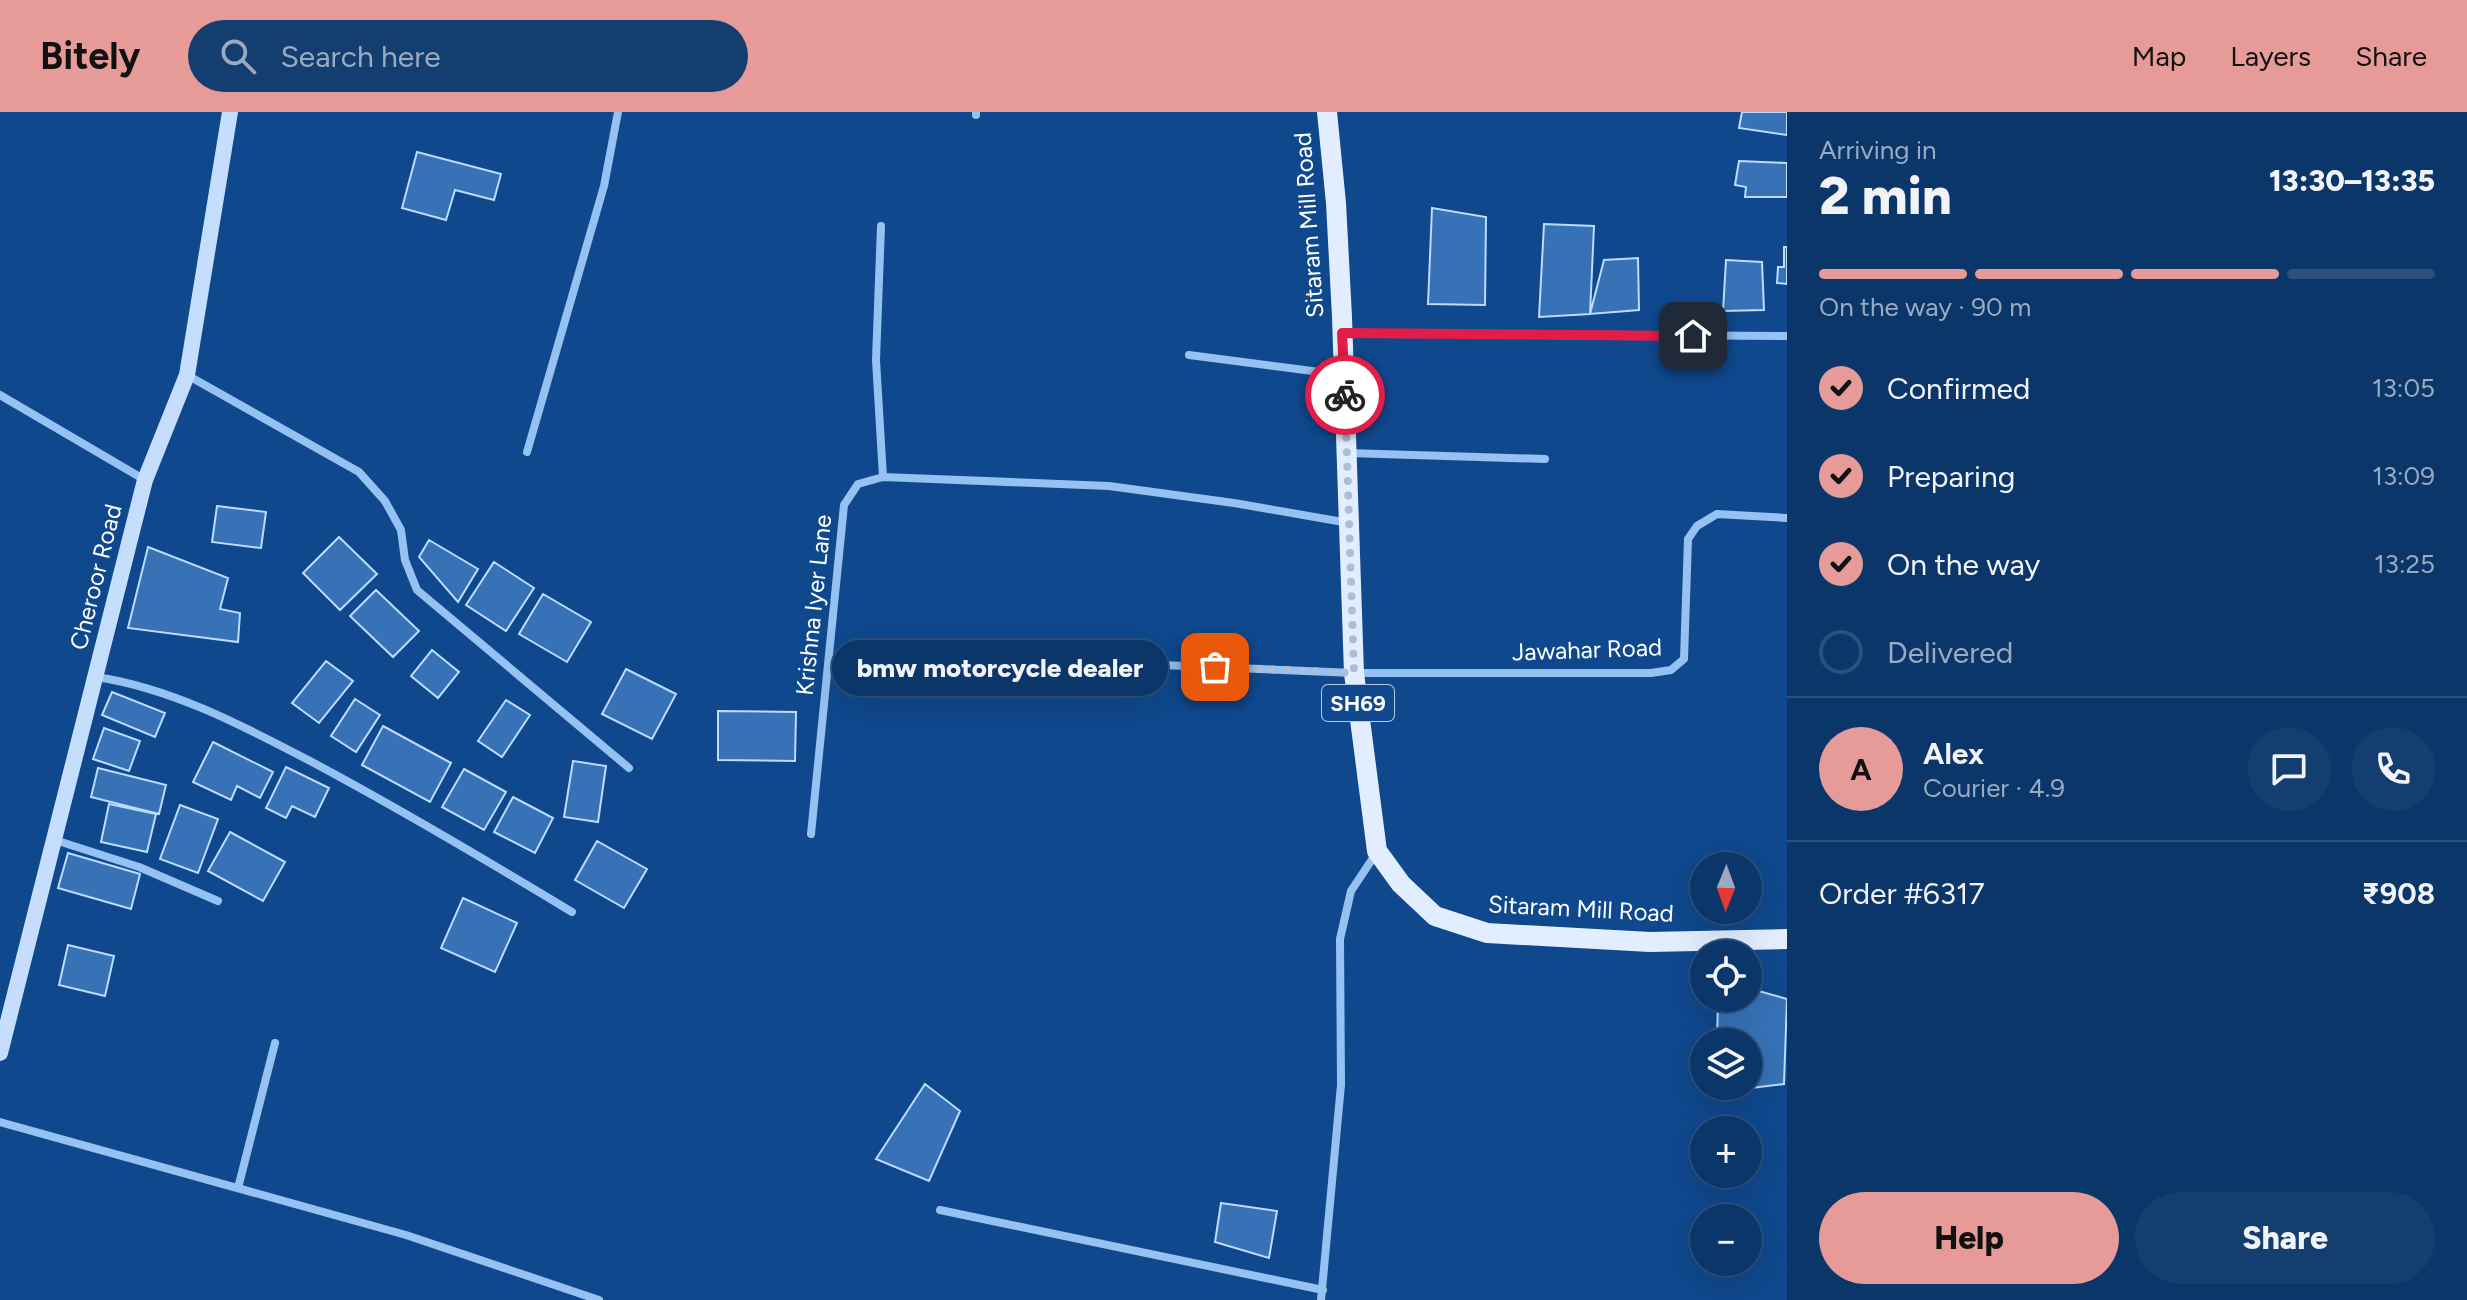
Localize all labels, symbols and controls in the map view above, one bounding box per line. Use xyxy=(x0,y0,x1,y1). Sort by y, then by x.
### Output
search box xyxy=(188,20,748,92)
text: Bitely xyxy=(40,33,140,79)
icon: search xyxy=(216,34,260,78)
text: Search here xyxy=(280,38,441,75)
text: Map xyxy=(2132,39,2186,73)
text: Layers xyxy=(2230,39,2311,73)
text: Share xyxy=(2355,39,2427,73)
street label: Sitaram Mill Road xyxy=(1288,131,1329,319)
text: Arriving in xyxy=(1819,134,1937,166)
text: 13:30–13:35 xyxy=(2269,162,2435,199)
text: 2 min xyxy=(1819,165,1952,227)
text: On the way · 90 m xyxy=(1819,291,2031,323)
pin xyxy=(1659,302,1727,370)
icon: home xyxy=(1671,314,1715,358)
courier xyxy=(1305,355,1385,435)
icon: check xyxy=(1819,366,1863,410)
text: Confirmed xyxy=(1887,370,2030,407)
text: 13:05 xyxy=(2372,372,2435,404)
icon: bike xyxy=(1323,373,1367,417)
icon: check xyxy=(1819,454,1863,498)
text: Preparing xyxy=(1887,458,2015,495)
text: 13:09 xyxy=(2372,460,2435,492)
street label: Cheroor Road xyxy=(63,501,128,653)
street label: Krishna Iyer Lane xyxy=(790,513,837,697)
icon: check xyxy=(1819,542,1863,586)
text: On the way xyxy=(1887,546,2040,583)
text: 13:25 xyxy=(2374,548,2435,580)
street label: Jawahar Road xyxy=(1511,632,1663,667)
pin xyxy=(1181,633,1249,701)
text: Delivered xyxy=(1887,634,2013,671)
callout: bmw motorcycle dealer xyxy=(831,639,1167,695)
icon: bag xyxy=(1193,645,1237,689)
text: bmw motorcycle dealer xyxy=(857,652,1143,684)
road number: SH69 xyxy=(1322,685,1394,721)
button: chat xyxy=(2247,727,2331,811)
button: phone xyxy=(2351,727,2435,811)
text: Alex xyxy=(1923,735,1984,772)
text: A xyxy=(1850,751,1872,788)
text: Courier · 4.9 xyxy=(1923,772,2065,804)
north arrow xyxy=(1690,852,1762,924)
map controls xyxy=(1690,852,1762,1276)
text: Order #6317 xyxy=(1819,875,1985,912)
text: ₹908 xyxy=(2362,875,2435,912)
street label: Sitaram Mill Road xyxy=(1487,889,1675,928)
button: locate xyxy=(1690,940,1762,1012)
button: layers xyxy=(1690,1028,1762,1100)
button: + xyxy=(1690,1116,1762,1188)
button: Help xyxy=(1819,1192,2119,1284)
button: Share xyxy=(2135,1192,2435,1284)
button: − xyxy=(1690,1204,1762,1276)

